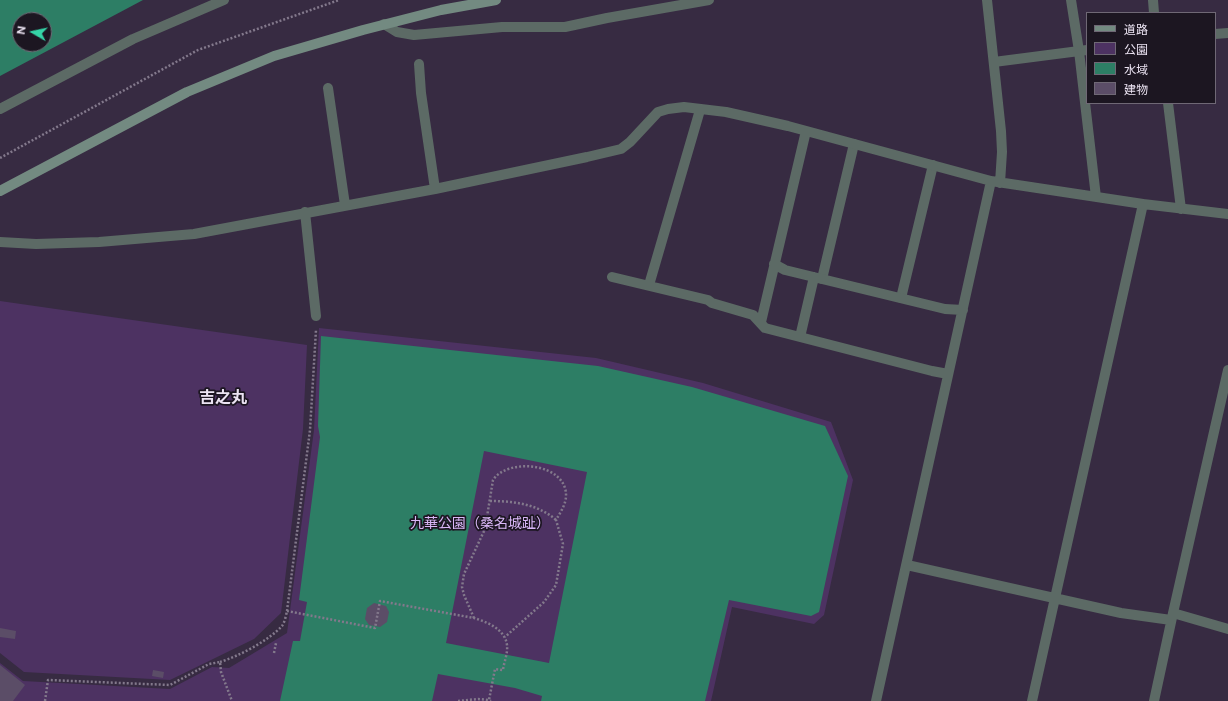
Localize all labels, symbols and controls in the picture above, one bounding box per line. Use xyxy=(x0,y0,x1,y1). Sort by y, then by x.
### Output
north arrow xyxy=(12,12,52,52)
legend xyxy=(1086,12,1216,104)
text: 道路 xyxy=(1124,23,1148,37)
text: N xyxy=(15,25,28,35)
text: 公園 xyxy=(1124,43,1148,57)
text: 水域 xyxy=(1124,63,1148,77)
text: 建物 xyxy=(1124,83,1148,97)
district label: 吉之丸 xyxy=(199,388,247,408)
park label: 九華公園（桑名城趾） xyxy=(410,516,550,532)

